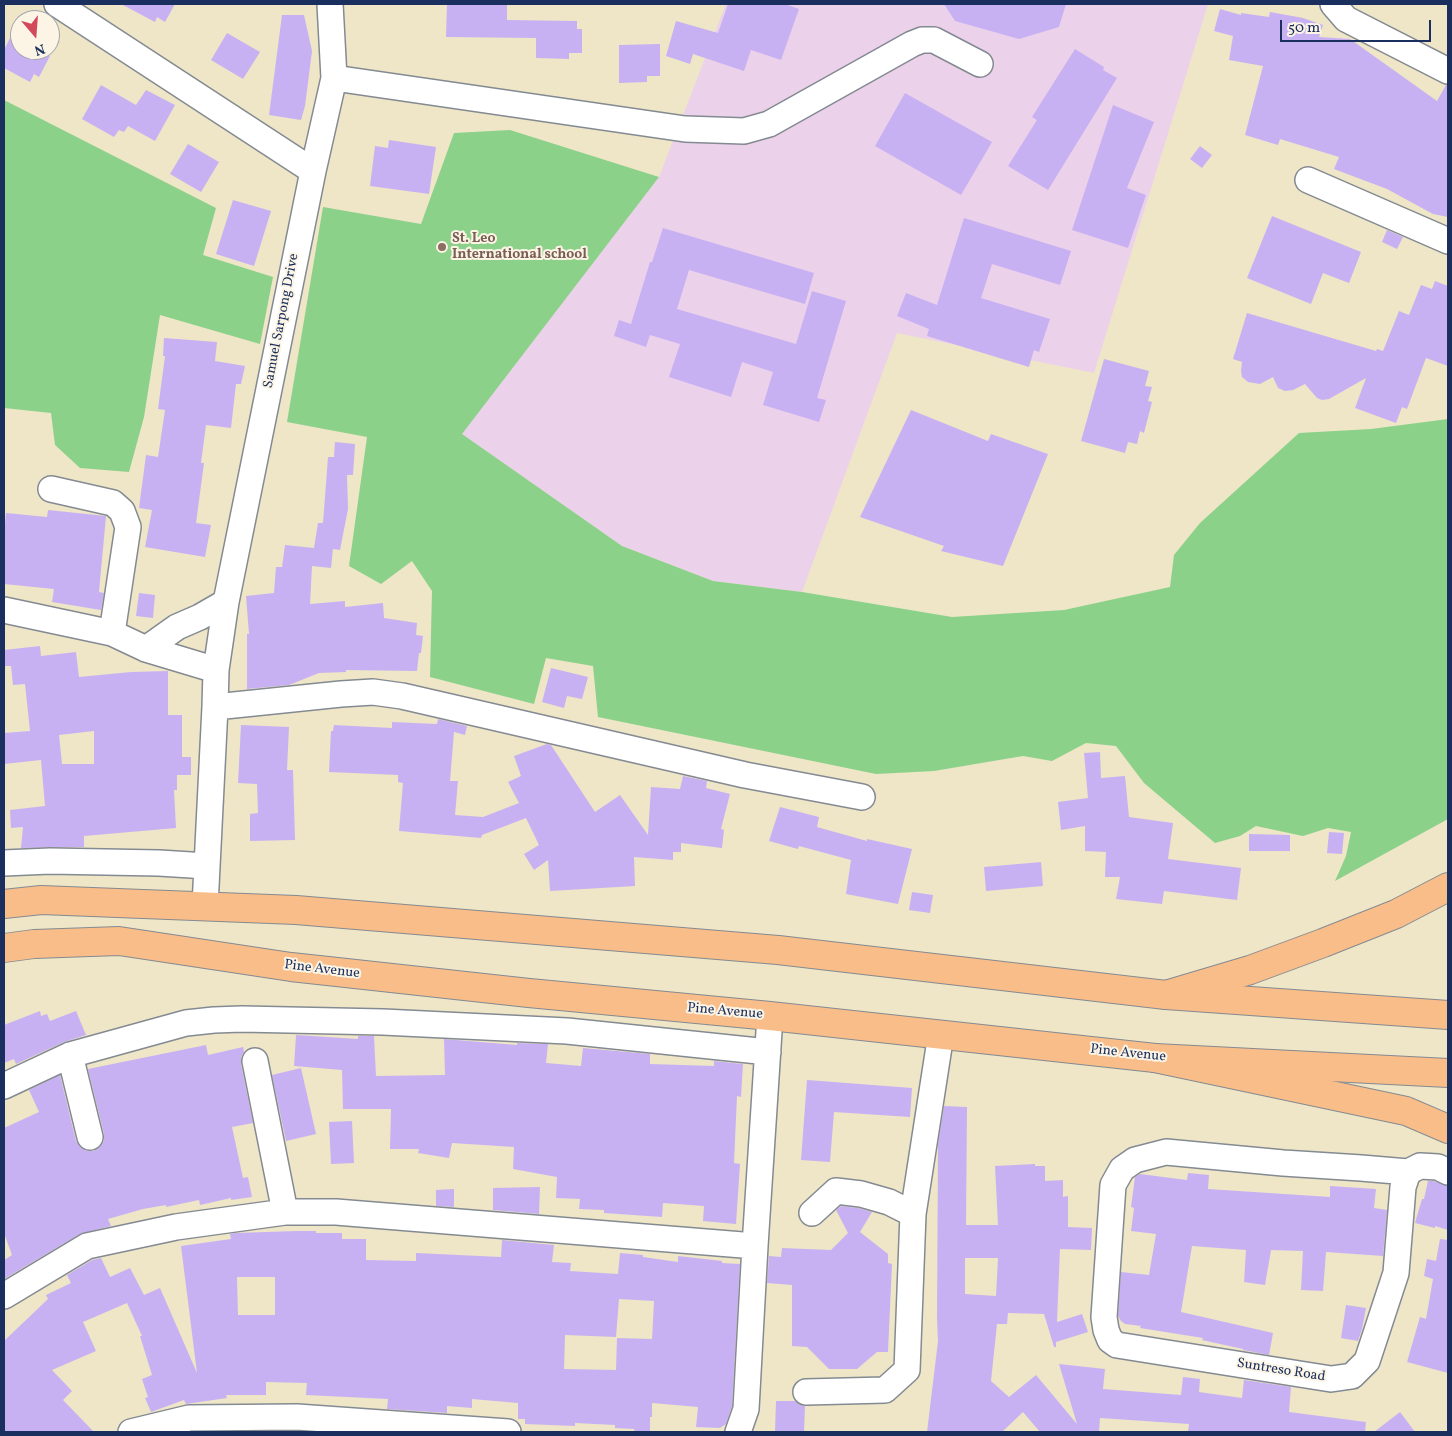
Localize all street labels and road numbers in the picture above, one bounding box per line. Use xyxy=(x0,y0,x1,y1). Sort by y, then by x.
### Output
street label: Samuel Sarpong Drive xyxy=(261,252,303,390)
street label: Pine Avenue xyxy=(283,957,361,983)
street label: Pine Avenue xyxy=(686,1000,764,1024)
street label: Pine Avenue xyxy=(1089,1042,1167,1066)
street label: Suntreso Road xyxy=(1236,1356,1326,1386)

